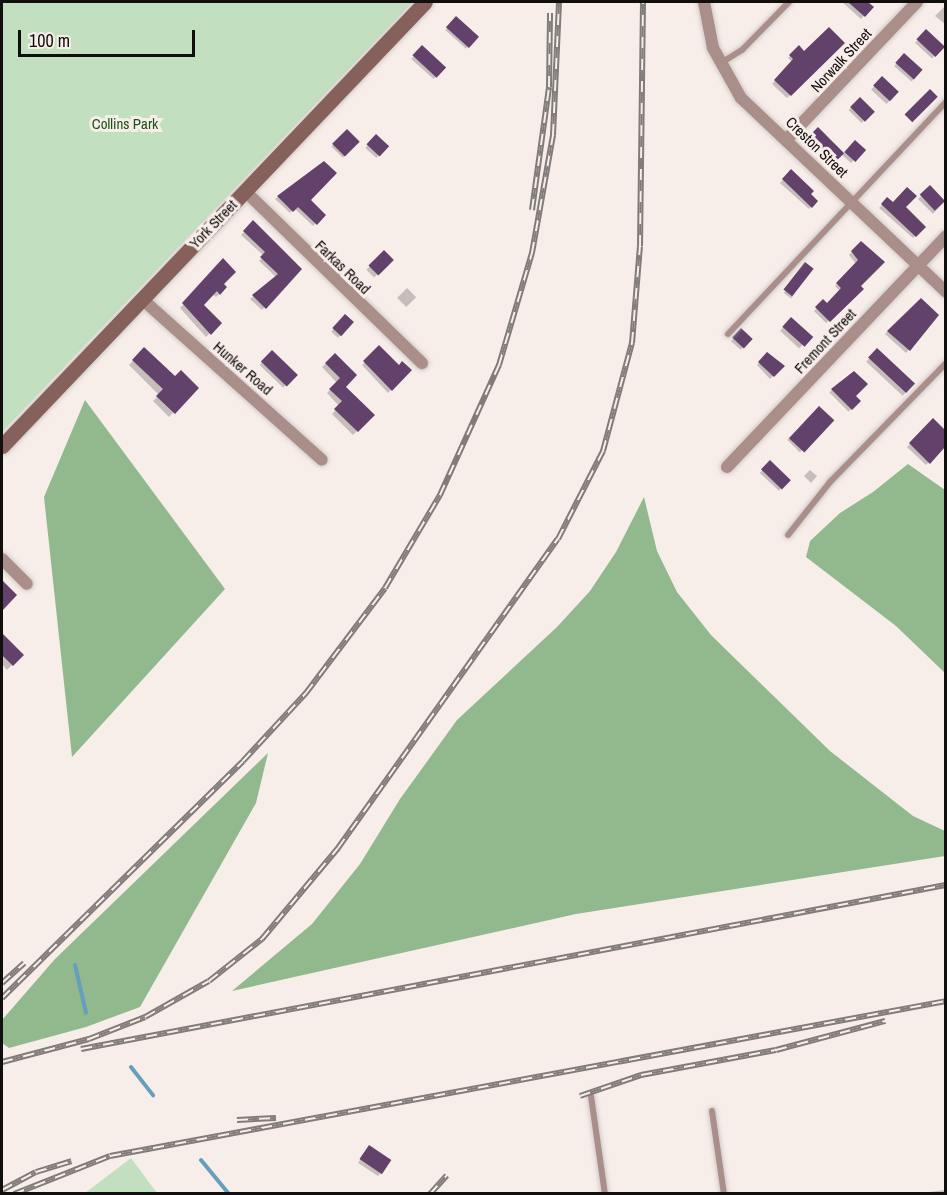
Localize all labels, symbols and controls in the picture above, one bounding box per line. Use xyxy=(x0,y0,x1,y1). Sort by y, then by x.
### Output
scale bar xyxy=(21,18,198,56)
street label: Norwalk Street xyxy=(807,24,875,96)
text: 100 m xyxy=(29,28,70,53)
street label: Creston Street xyxy=(782,113,852,181)
park label: Collins Park xyxy=(92,115,158,133)
street label: York Street xyxy=(185,196,241,252)
street label: Farkas Road xyxy=(312,236,374,298)
street label: Fremont Street xyxy=(790,305,860,377)
street label: Hunker Road xyxy=(210,337,276,399)

